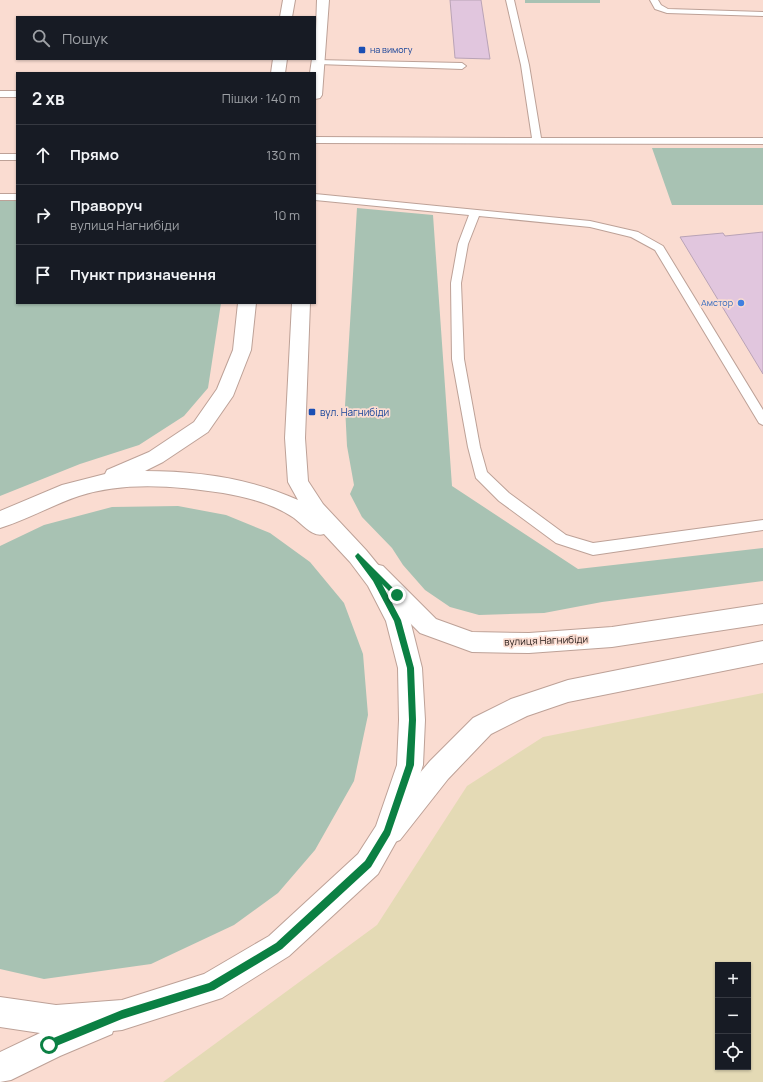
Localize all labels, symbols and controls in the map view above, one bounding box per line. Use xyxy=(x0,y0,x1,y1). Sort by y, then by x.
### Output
search box xyxy=(16,16,316,60)
icon: search xyxy=(30,27,52,49)
text: Пошук xyxy=(62,28,108,49)
place label: на вимогу xyxy=(370,43,413,56)
marker: на вимогу xyxy=(357,45,367,55)
text: 2 хв xyxy=(32,87,64,110)
text: Пішки · 140 m xyxy=(222,89,300,107)
icon: ahead xyxy=(32,144,54,166)
text: Прямо xyxy=(70,144,119,165)
text: 130 m xyxy=(266,146,300,164)
text: Праворуч xyxy=(70,195,142,216)
icon: right xyxy=(32,204,54,226)
text: 10 m xyxy=(273,206,300,224)
text: вулиця Нагнибіди xyxy=(70,216,179,234)
icon: arrive xyxy=(32,264,54,286)
text: Пункт призначення xyxy=(70,264,216,285)
place label: Амстор xyxy=(701,296,733,309)
marker: Амстор xyxy=(736,298,746,308)
place label: вул. Нагнибіди xyxy=(320,405,389,419)
marker: вул. Нагнибіди xyxy=(307,407,317,417)
route end xyxy=(388,586,406,604)
street label: вулиця Нагнибіди xyxy=(504,632,588,648)
map controls xyxy=(715,962,751,1070)
button: + xyxy=(715,962,751,998)
button: − xyxy=(715,998,751,1034)
button: locate xyxy=(715,1034,751,1070)
route start xyxy=(40,1036,58,1054)

